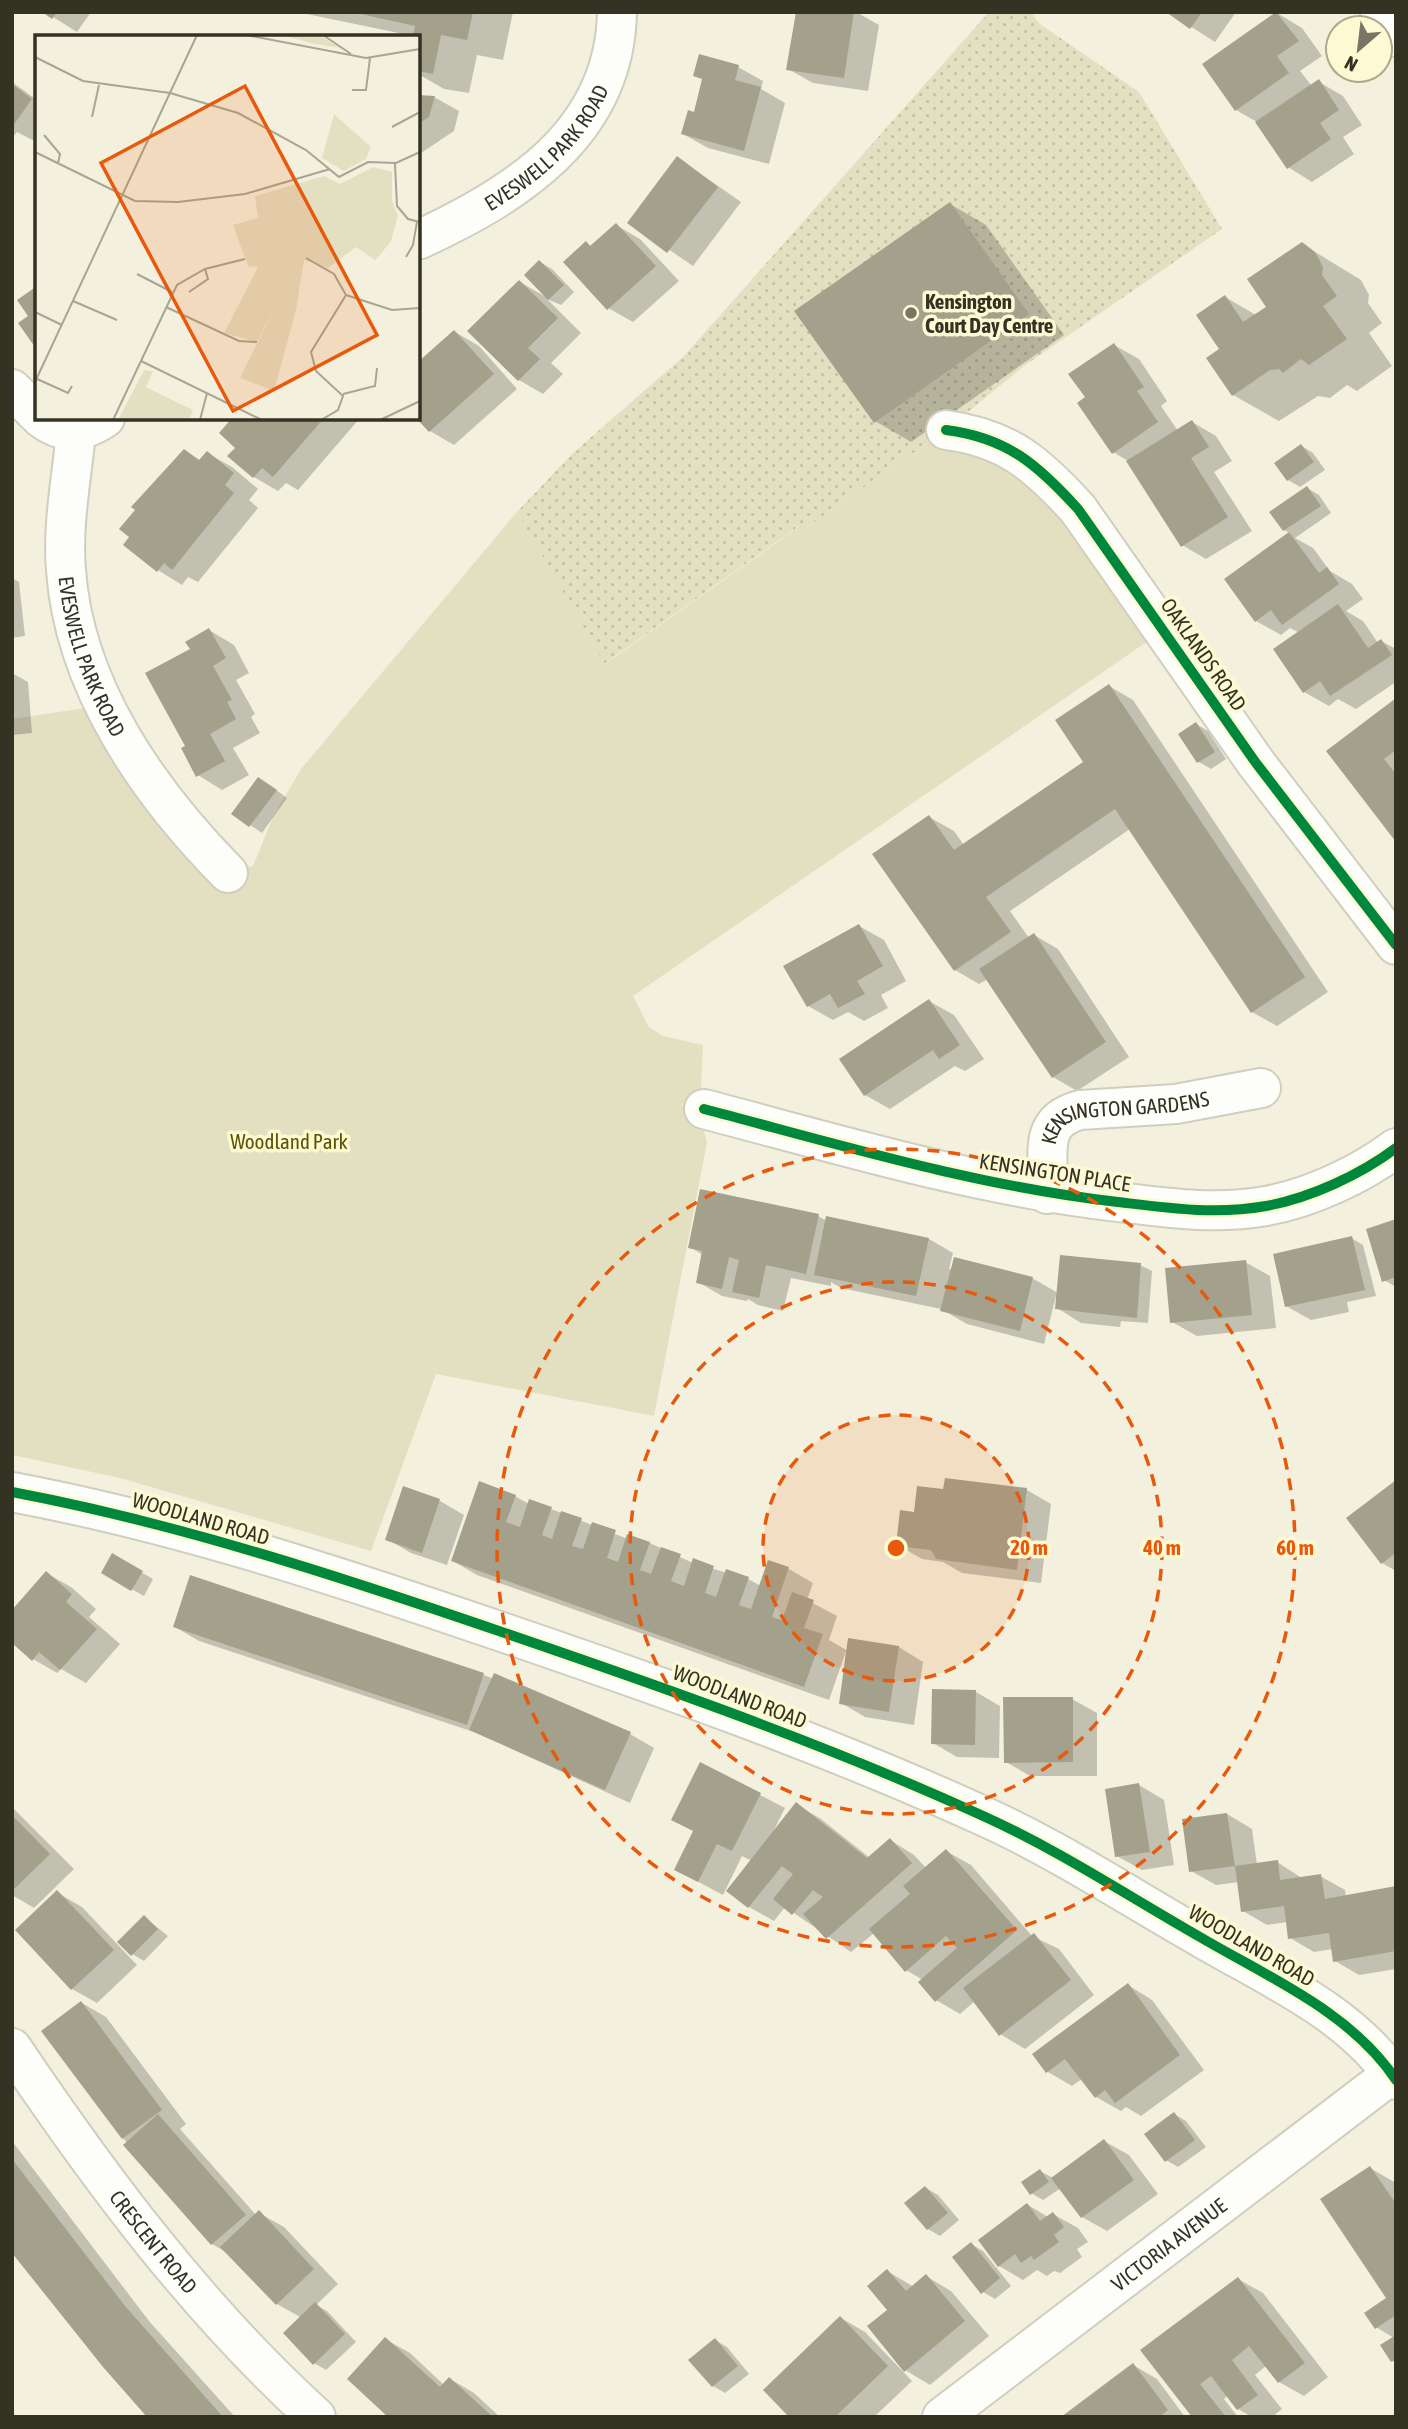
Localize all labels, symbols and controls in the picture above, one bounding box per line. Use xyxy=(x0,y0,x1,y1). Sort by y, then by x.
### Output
north arrow xyxy=(1324,14,1394,84)
inset map xyxy=(35,35,420,420)
text: N xyxy=(1341,52,1361,76)
street label: EVESWELL PARK ROAD xyxy=(480,81,613,215)
place label: Kensington Court Day Centre xyxy=(925,289,1053,337)
marker: Kensington Court Day Centre xyxy=(903,305,919,321)
street label: EVESWELL PARK ROAD xyxy=(55,575,130,740)
street label: OAKLANDS ROAD xyxy=(1156,593,1252,715)
street label: KENSINGTON GARDENS xyxy=(1036,1086,1211,1146)
park label: Woodland Park xyxy=(230,1129,348,1153)
street label: KENSINGTON PLACE xyxy=(978,1148,1132,1196)
street label: WOODLAND ROAD xyxy=(130,1487,272,1549)
text: 20 m xyxy=(1010,1535,1048,1559)
text: 40 m xyxy=(1142,1535,1181,1559)
text: 60 m xyxy=(1276,1535,1314,1559)
centre of rings xyxy=(884,1536,908,1560)
street label: WOODLAND ROAD xyxy=(670,1659,810,1733)
street label: WOODLAND ROAD xyxy=(1185,1899,1319,1991)
street label: CRESCENT ROAD xyxy=(105,2185,202,2298)
street label: VICTORIA AVENUE xyxy=(1106,2193,1231,2296)

